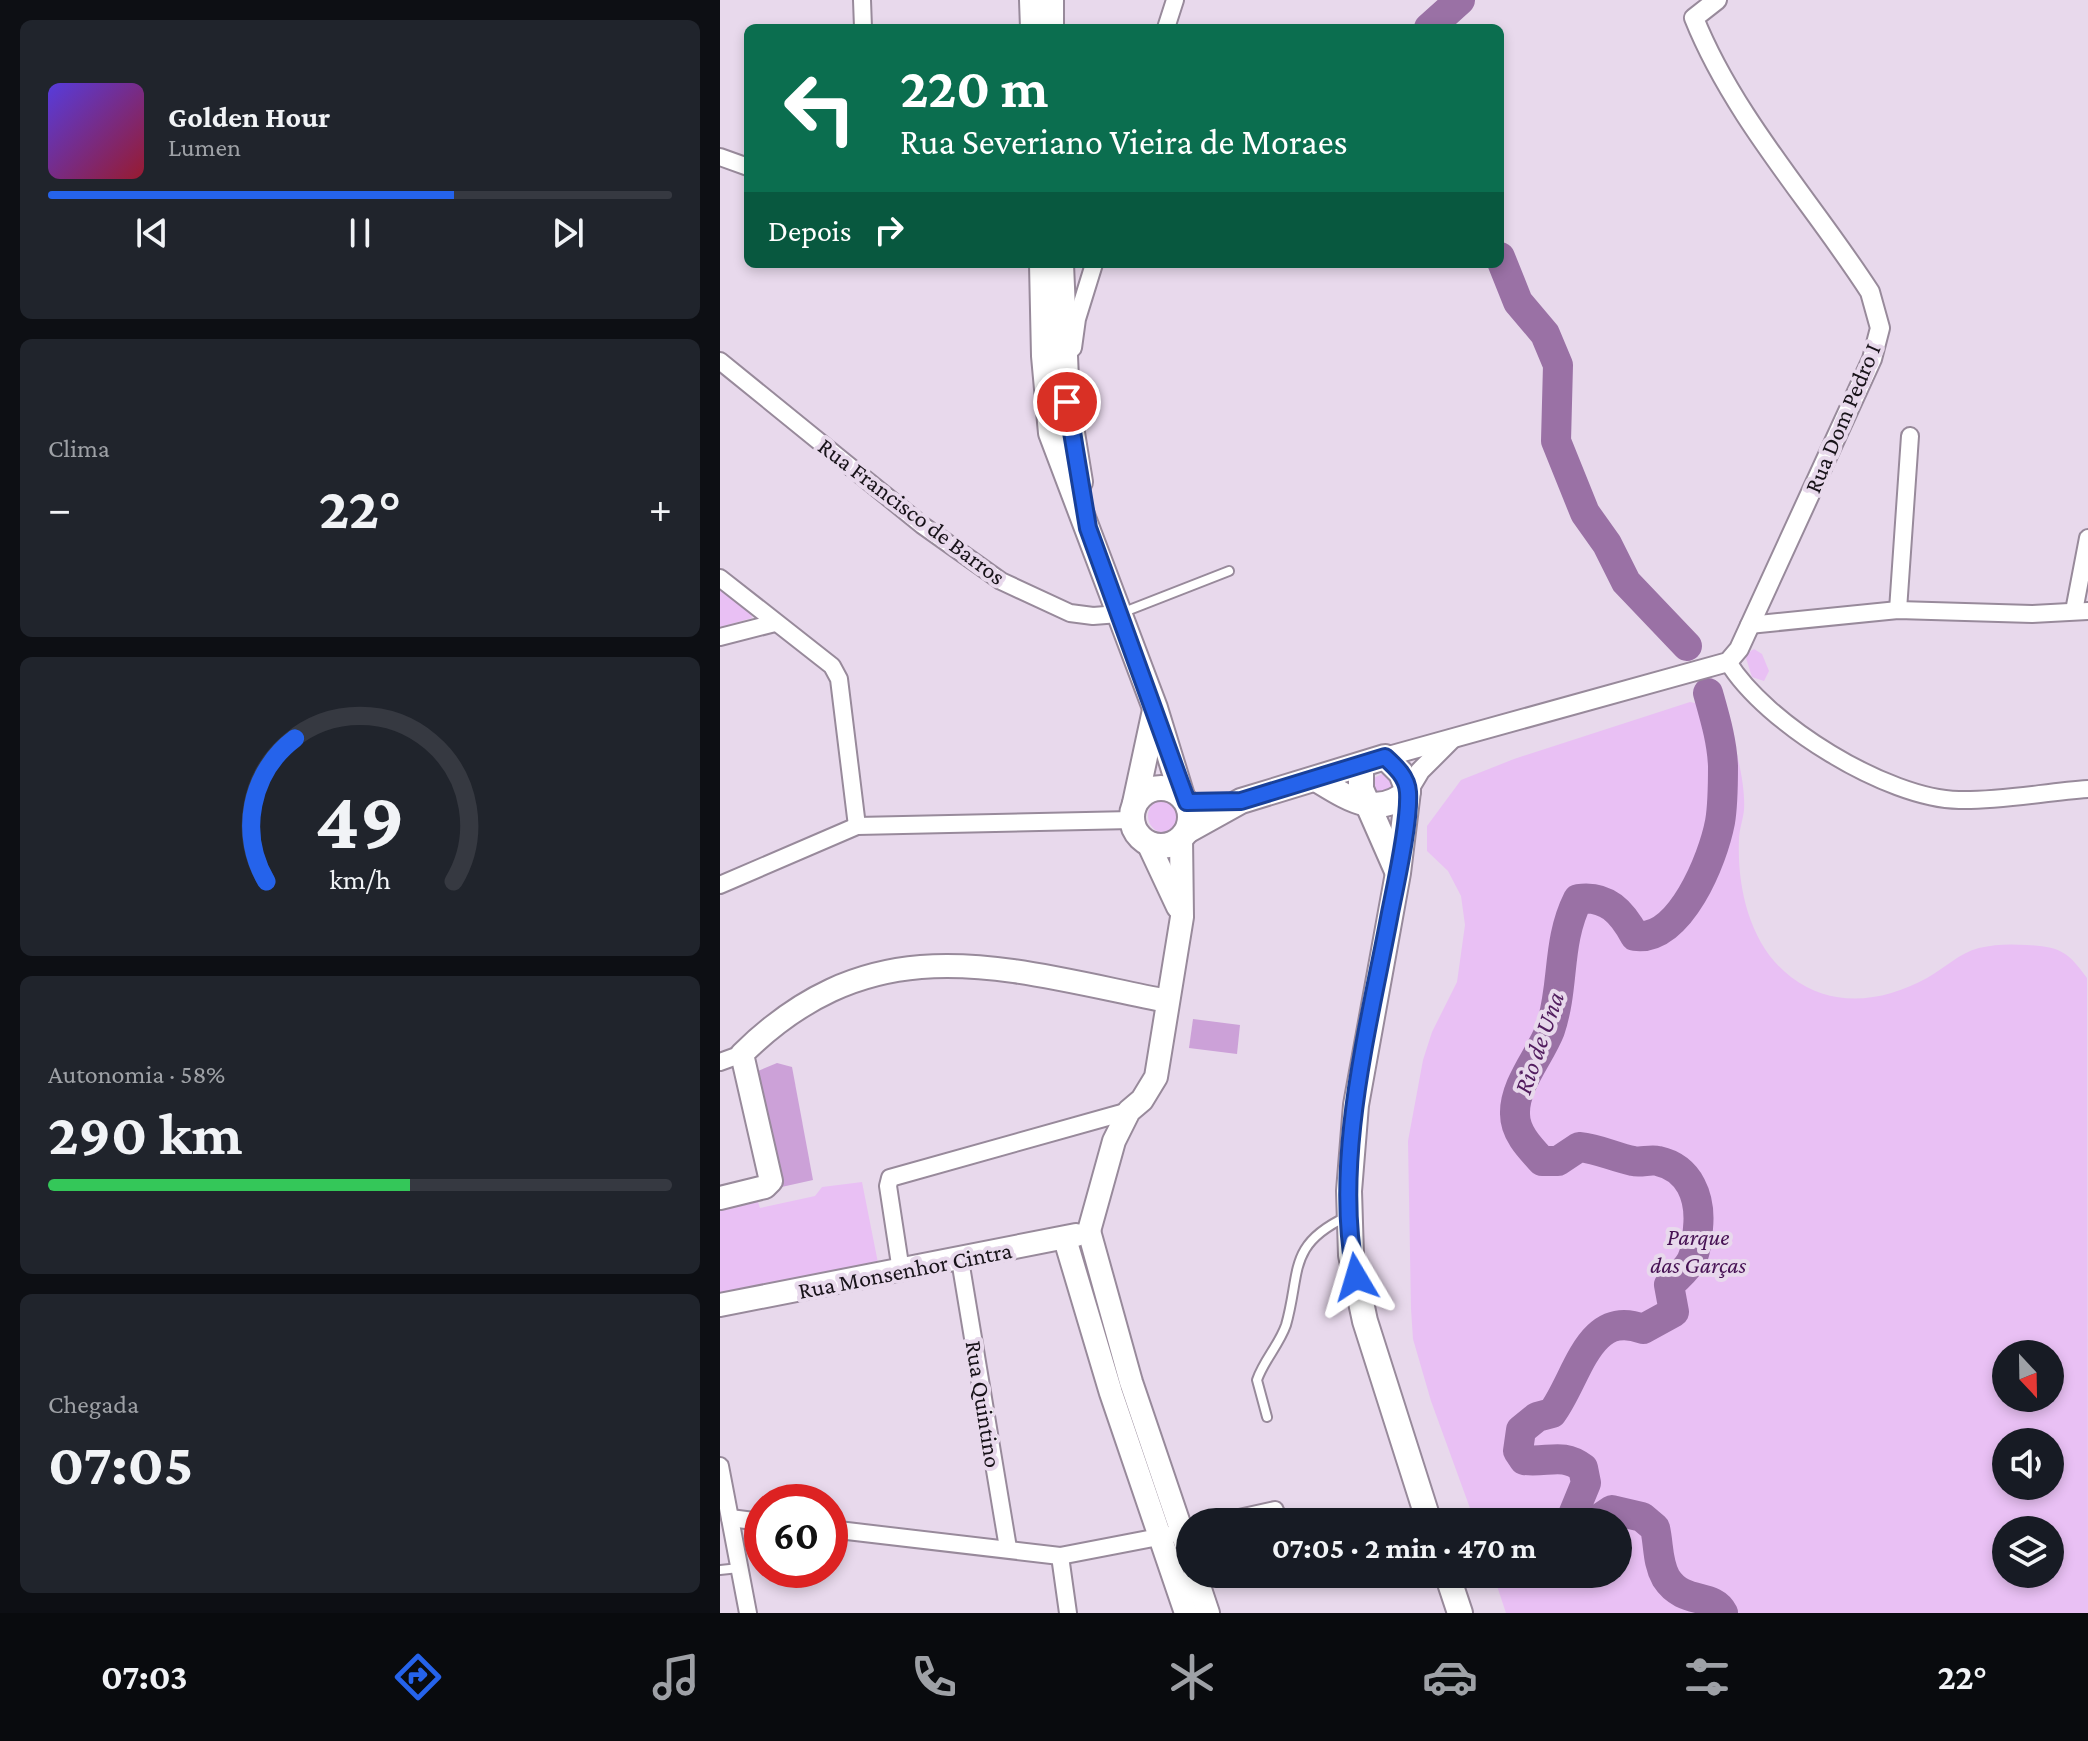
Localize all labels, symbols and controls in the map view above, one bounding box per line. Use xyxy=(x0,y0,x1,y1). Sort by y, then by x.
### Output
icon: left xyxy=(768,56,872,160)
text: 220 m xyxy=(900,57,1049,119)
text: Golden Hour xyxy=(168,100,330,133)
text: Rua Severiano Vieira de Moraes xyxy=(900,122,1348,162)
text: Lumen xyxy=(168,133,241,162)
icon: right xyxy=(867,208,911,252)
icon: previous xyxy=(130,211,174,255)
icon: pause xyxy=(338,211,382,255)
icon: next xyxy=(546,211,590,255)
text: Depois xyxy=(768,214,851,247)
street label: Rua Dom Pedro I xyxy=(1798,339,1886,497)
pin xyxy=(1033,368,1101,436)
icon: arrive xyxy=(1045,380,1089,424)
street label: Rua Francisco de Barros xyxy=(813,432,1011,590)
text: Clima xyxy=(48,434,110,463)
text: 22° xyxy=(319,474,401,541)
text: − xyxy=(48,484,71,532)
text: + xyxy=(649,484,672,532)
text: 49 xyxy=(315,773,405,866)
text: km/h xyxy=(329,864,391,896)
water label: Rio de Una xyxy=(1508,988,1570,1098)
text: Autonomia · 58% xyxy=(48,1060,225,1089)
text: 290 km xyxy=(48,1100,242,1167)
park label: Parque das Garças xyxy=(1650,1223,1747,1278)
position arrow xyxy=(1314,1235,1398,1319)
street label: Rua Monsenhor Cintra xyxy=(796,1236,1014,1304)
street label: Rua Quintino xyxy=(961,1339,1007,1469)
north arrow xyxy=(1992,1340,2064,1412)
map controls xyxy=(1992,1340,2064,1588)
text: Chegada xyxy=(48,1390,139,1419)
button: sound xyxy=(1992,1428,2064,1500)
text: 07:05 xyxy=(48,1430,193,1497)
speed limit sign: 60 xyxy=(744,1484,848,1588)
button: layers xyxy=(1992,1516,2064,1588)
text: 07:05 · 2 min · 470 m xyxy=(1272,1531,1536,1564)
icon: directions xyxy=(390,1649,446,1705)
icon: music xyxy=(648,1649,704,1705)
icon: phone xyxy=(906,1649,962,1705)
icon: climate xyxy=(1164,1649,1220,1705)
icon: car xyxy=(1422,1649,1478,1705)
icon: filters xyxy=(1679,1649,1735,1705)
text: 07:03 xyxy=(101,1657,188,1697)
text: 22° xyxy=(1937,1657,1987,1697)

